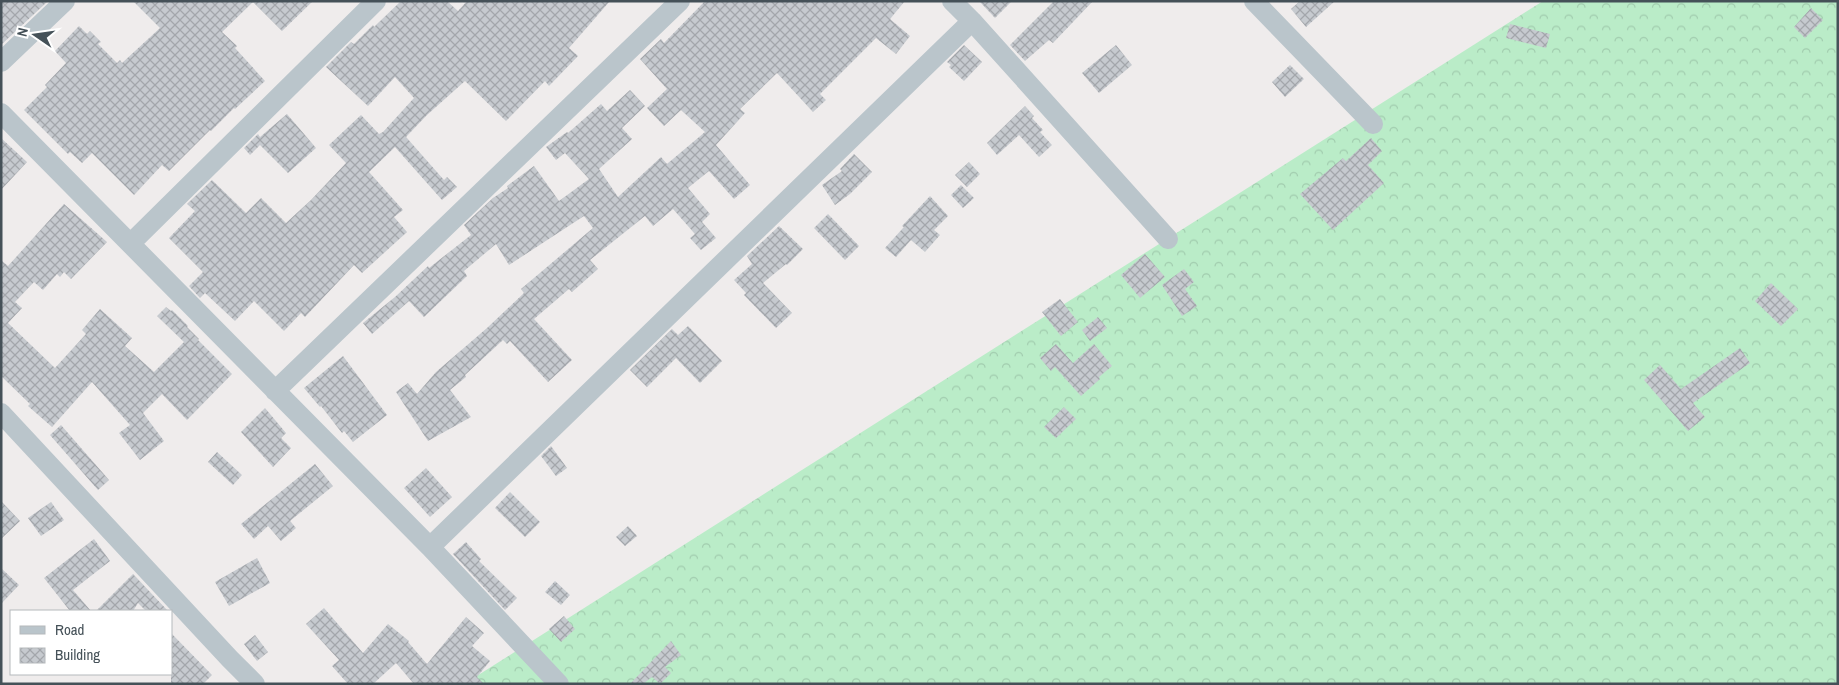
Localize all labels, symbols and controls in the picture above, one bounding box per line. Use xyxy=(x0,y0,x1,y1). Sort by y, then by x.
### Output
north arrow xyxy=(10,10,60,60)
text: N xyxy=(13,26,32,38)
legend xyxy=(10,610,172,675)
text: Road xyxy=(55,619,84,640)
text: Building xyxy=(55,644,100,665)

